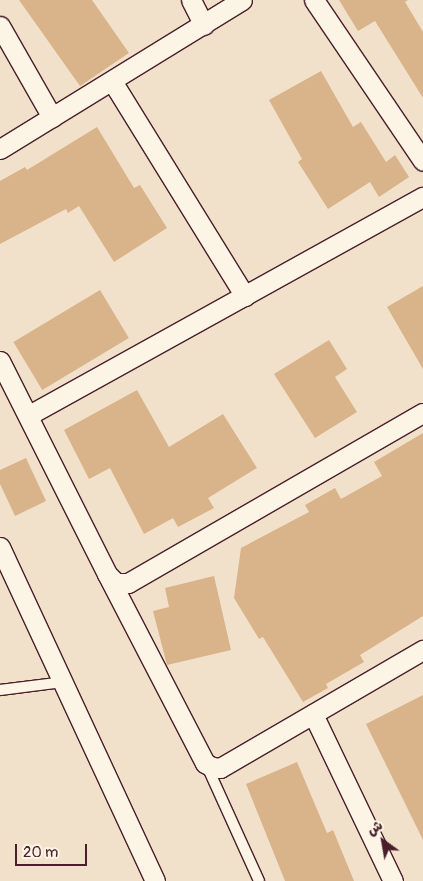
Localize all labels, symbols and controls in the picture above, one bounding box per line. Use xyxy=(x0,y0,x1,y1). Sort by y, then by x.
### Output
north arrow xyxy=(358,816,408,866)
text: ش xyxy=(364,817,386,839)
scale bar xyxy=(18,834,90,866)
text: 20 m xyxy=(23,843,58,862)

